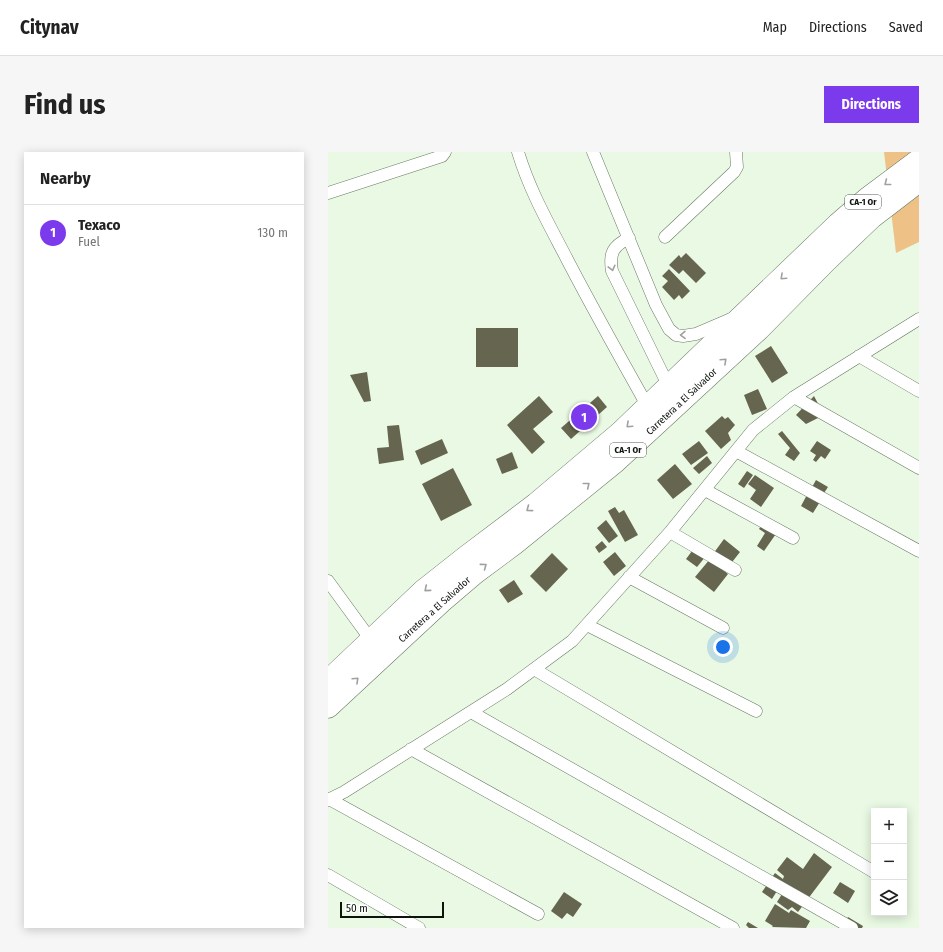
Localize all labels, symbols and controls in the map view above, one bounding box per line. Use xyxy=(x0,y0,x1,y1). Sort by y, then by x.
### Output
text: Citynav xyxy=(20,16,79,39)
text: Map xyxy=(763,19,787,36)
text: Directions xyxy=(809,19,867,36)
text: Saved xyxy=(889,19,923,36)
button: Directions xyxy=(824,86,919,123)
text: Find us xyxy=(24,88,106,121)
text: Nearby xyxy=(40,168,91,189)
one-way arrow xyxy=(885,178,892,185)
road number: CA-1 Or xyxy=(845,195,881,209)
text: Texaco xyxy=(78,216,120,234)
text: 1 xyxy=(50,225,56,240)
text: 130 m xyxy=(257,225,288,240)
text: Fuel xyxy=(78,234,100,249)
one-way arrow xyxy=(608,265,616,271)
one-way arrow xyxy=(780,272,788,280)
one-way arrow xyxy=(680,331,686,339)
one-way arrow xyxy=(720,358,727,365)
street label: Carretera a El Salvador xyxy=(644,365,720,438)
pin: 1 xyxy=(571,402,597,432)
one-way arrow xyxy=(626,420,634,428)
road number: CA-1 Or xyxy=(610,443,646,457)
one-way arrow xyxy=(582,483,589,490)
one-way arrow xyxy=(527,504,534,511)
one-way arrow xyxy=(480,564,487,571)
street label: Carretera a El Salvador xyxy=(396,574,473,645)
one-way arrow xyxy=(424,584,431,591)
your location xyxy=(713,637,733,657)
one-way arrow xyxy=(351,677,359,685)
map controls xyxy=(871,808,907,916)
button: + xyxy=(871,808,907,844)
button: − xyxy=(871,844,907,880)
button: layers xyxy=(871,880,907,916)
scale bar xyxy=(340,900,444,919)
text: 50 m xyxy=(346,902,368,915)

